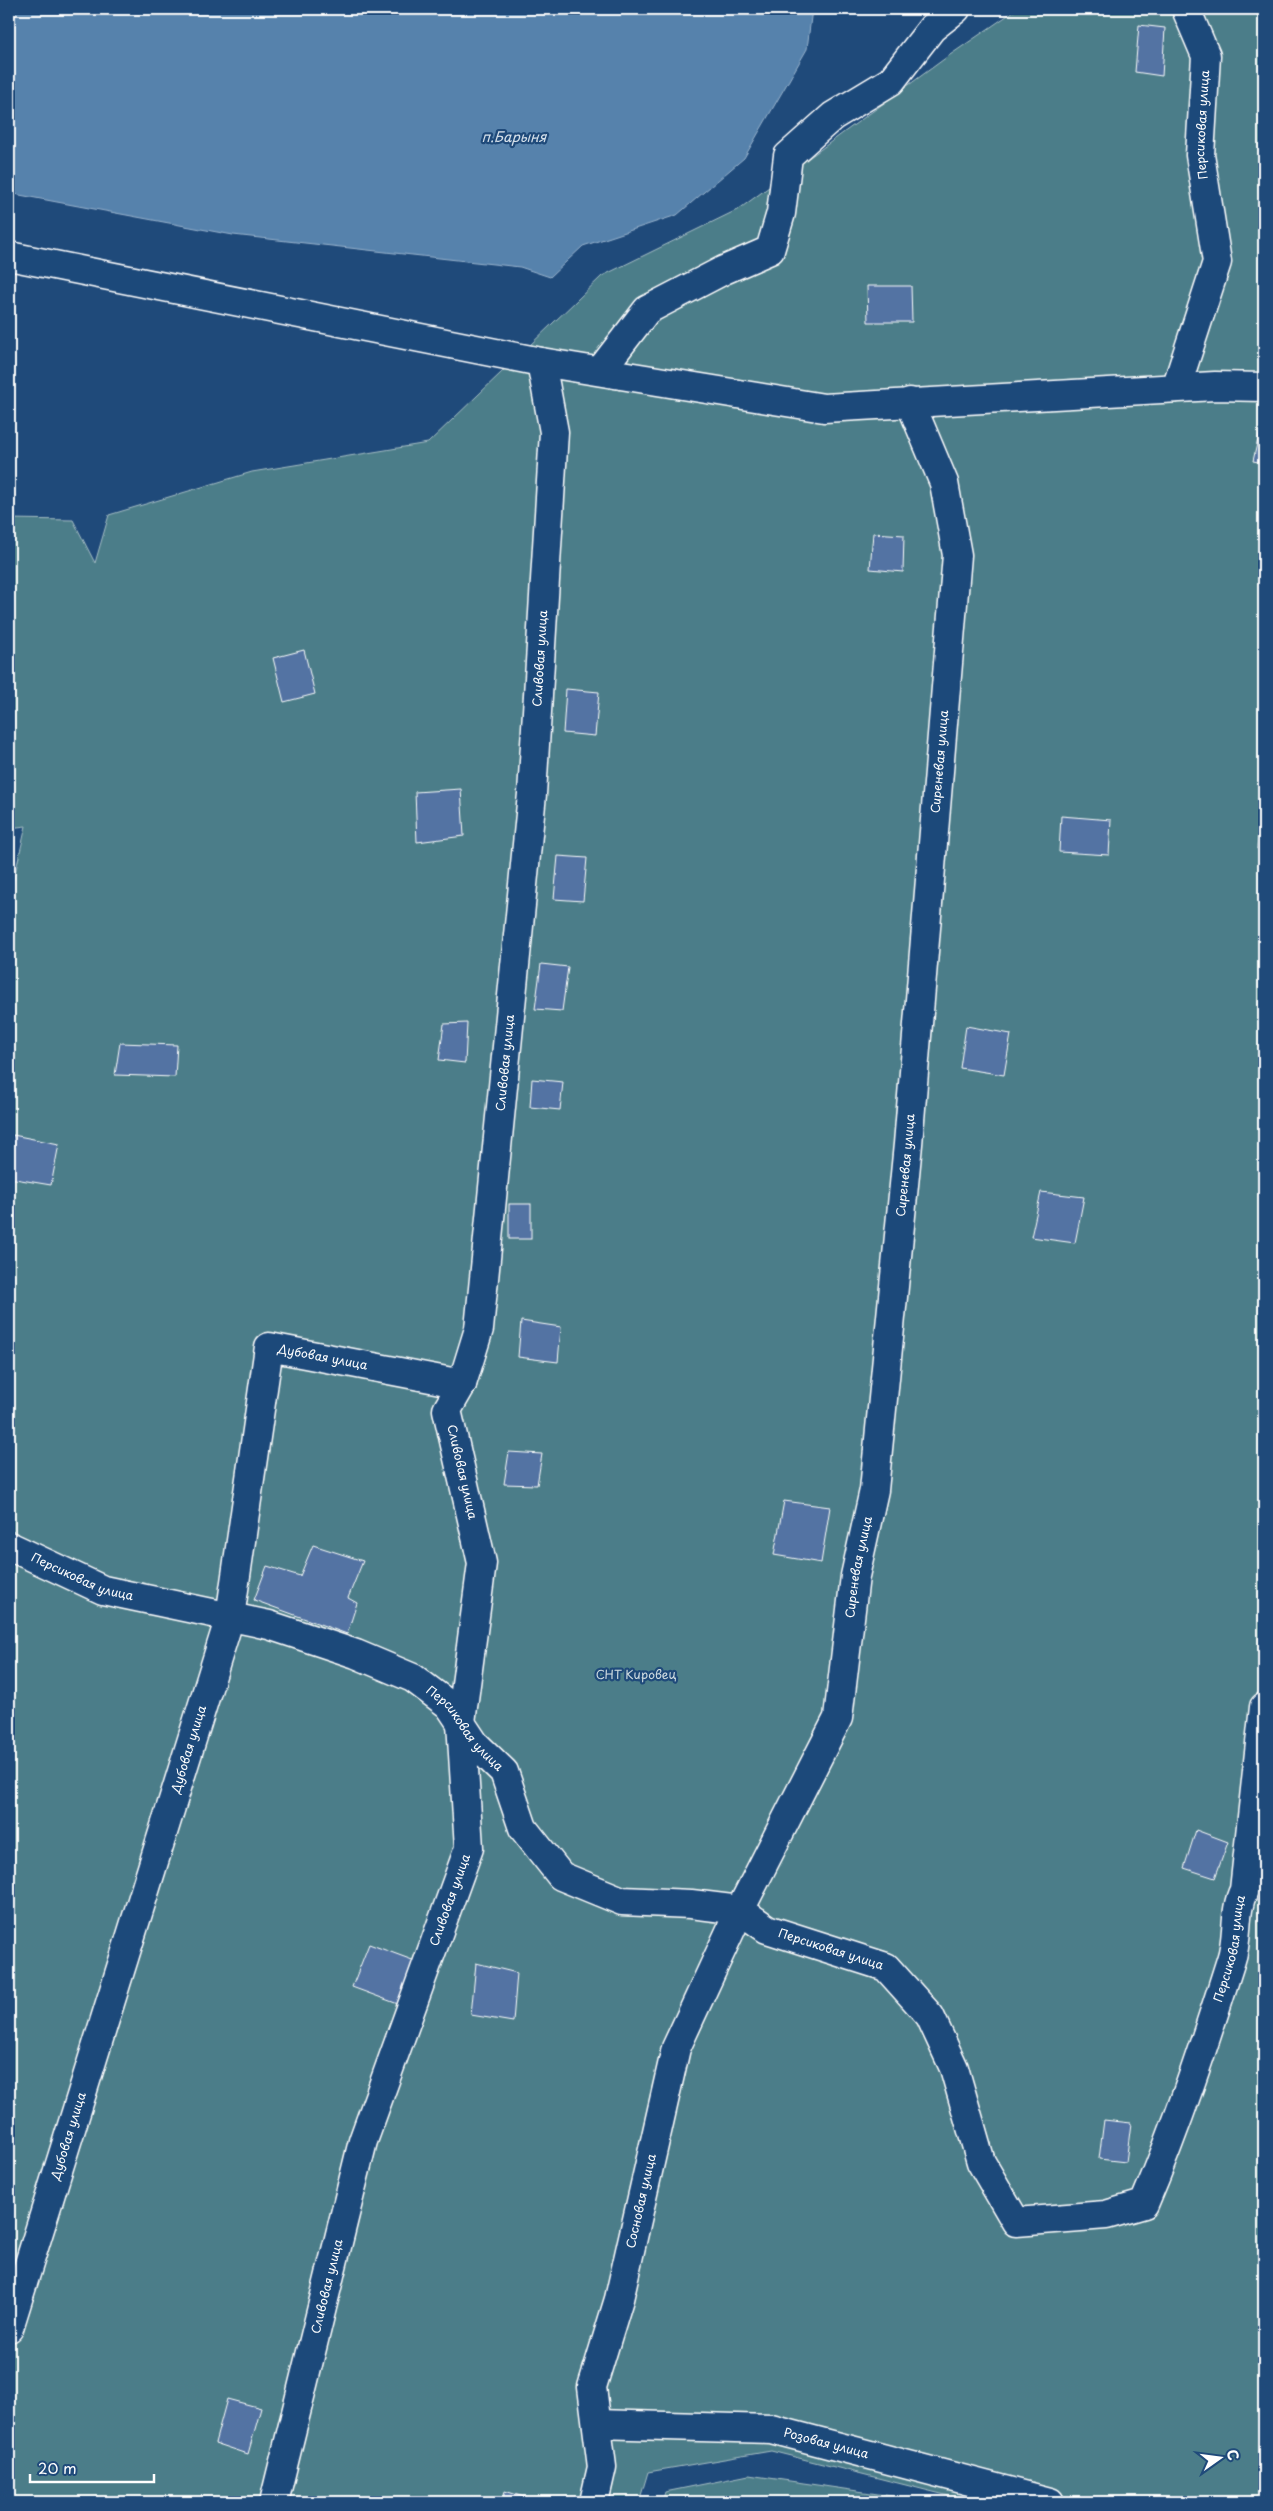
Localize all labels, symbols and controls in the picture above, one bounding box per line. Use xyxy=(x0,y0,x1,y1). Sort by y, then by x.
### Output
street label: Персиковая улица xyxy=(1190,69,1213,181)
water label: п.Барыня xyxy=(482,126,548,147)
street label: Сливовая улица xyxy=(527,609,551,707)
street label: Сиреневая улица xyxy=(926,709,952,814)
street label: Сливовая улица xyxy=(491,1013,518,1112)
street label: Сиреневая улица xyxy=(891,1113,919,1217)
street label: Дубовая улица xyxy=(275,1339,370,1374)
street label: Сливовая улица xyxy=(443,1423,483,1521)
street label: Сиреневая улица xyxy=(840,1514,876,1619)
street label: Персиковая улица xyxy=(28,1548,136,1604)
park label: СНТ Кировец xyxy=(596,1665,677,1683)
street label: Персиковая улица xyxy=(423,1681,508,1775)
street label: Дубовая улица xyxy=(166,1702,210,1796)
street label: Сливовая улица xyxy=(424,1851,474,1948)
street label: Персиковая улица xyxy=(1208,1892,1249,2004)
street label: Персиковая улица xyxy=(776,1923,887,1974)
street label: Дубовая улица xyxy=(45,2089,90,2183)
street label: Сосновая улица xyxy=(621,2151,660,2250)
street label: Сливовая улица xyxy=(306,2237,347,2335)
street label: Розовая улица xyxy=(782,2423,871,2462)
north arrow xyxy=(1196,2434,1246,2484)
text: С xyxy=(1222,2447,1245,2462)
scale bar xyxy=(30,2451,154,2483)
text: 20 m xyxy=(38,2456,77,2479)

